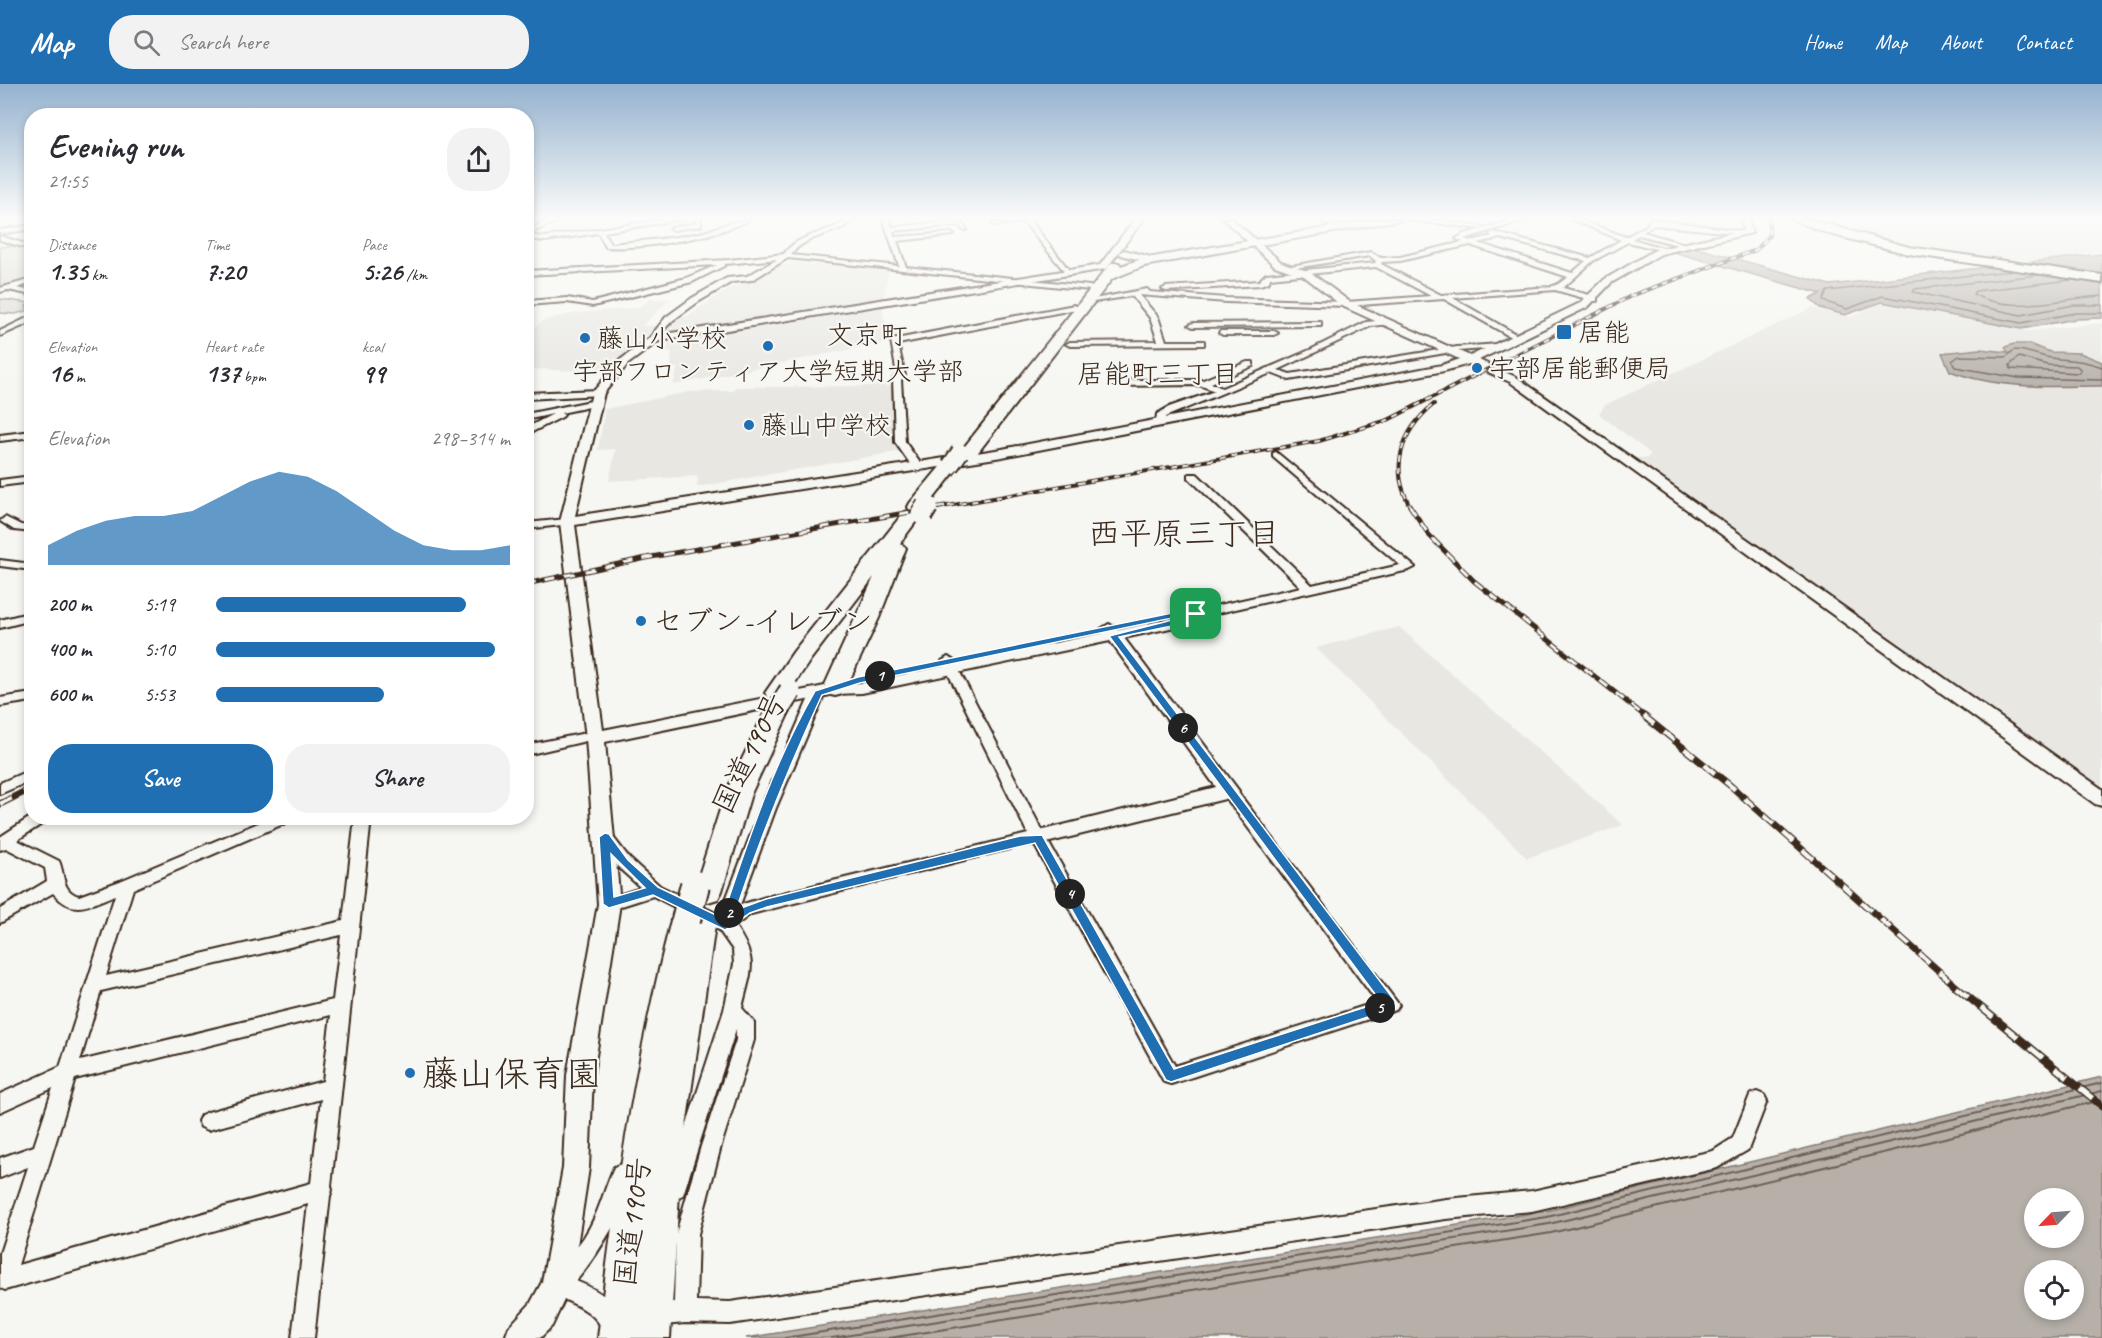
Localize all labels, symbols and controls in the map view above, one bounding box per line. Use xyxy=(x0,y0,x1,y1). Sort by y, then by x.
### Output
search box xyxy=(109,15,529,69)
text: Map xyxy=(30,25,73,60)
icon: search xyxy=(130,26,163,59)
text: Search here xyxy=(178,28,268,56)
text: Home xyxy=(1804,29,1842,55)
text: Map xyxy=(1875,29,1907,55)
text: About xyxy=(1940,29,1982,55)
text: Contact xyxy=(2015,29,2072,55)
text: Evening run xyxy=(48,125,183,167)
button: share xyxy=(447,128,510,191)
text: 21:55 xyxy=(48,169,88,194)
text: Distance xyxy=(48,235,96,255)
text: Time xyxy=(205,235,229,255)
text: Pace xyxy=(362,235,387,255)
text: 1.35 xyxy=(48,255,88,288)
text: 7:20 xyxy=(205,255,245,288)
text: 5:26 xyxy=(362,255,402,288)
text: km xyxy=(88,265,107,285)
text: /km xyxy=(402,265,427,285)
place label: 居能 xyxy=(1578,316,1630,349)
district label: 文京町 xyxy=(827,318,908,352)
place label: 藤山小学校 xyxy=(597,322,727,355)
marker: 居能 xyxy=(1555,323,1573,341)
marker: 藤山小学校 xyxy=(578,331,592,345)
text: Elevation xyxy=(48,337,97,357)
text: Heart rate xyxy=(205,337,263,357)
text: kcal xyxy=(362,337,383,357)
marker: 宇部フロンティア大学短期大学部 xyxy=(761,339,775,353)
place label: 宇部居能郵便局 xyxy=(1489,352,1671,385)
place label: 宇部フロンティア大学短期大学部 xyxy=(572,355,964,388)
text: 16 xyxy=(48,357,72,390)
text: 137 xyxy=(205,357,240,390)
text: 99 xyxy=(362,357,385,390)
district label: 居能町三丁目 xyxy=(1077,357,1239,391)
marker: 宇部居能郵便局 xyxy=(1470,361,1484,375)
text: m xyxy=(72,367,85,387)
text: bpm xyxy=(240,367,266,387)
place label: 藤山中学校 xyxy=(761,409,891,442)
marker: 藤山中学校 xyxy=(742,418,756,432)
text: Elevation xyxy=(48,426,110,451)
text: 298–314 m xyxy=(431,426,510,451)
district label: 西平原三丁目 xyxy=(1088,513,1280,554)
pin xyxy=(1170,588,1221,639)
text: 200 m xyxy=(48,592,91,617)
text: 5:19 xyxy=(144,592,175,617)
icon: arrive xyxy=(1179,597,1212,630)
place label: セブン-イレブン xyxy=(653,602,873,640)
marker: セブン-イレブン xyxy=(634,614,648,628)
text: 400 m xyxy=(48,637,91,662)
text: 5:10 xyxy=(144,637,175,662)
pin: 1 xyxy=(865,661,895,691)
text: 1 xyxy=(876,666,884,686)
text: 600 m xyxy=(48,682,92,707)
text: 5:53 xyxy=(144,682,175,707)
street label: 国道190号 xyxy=(703,686,795,820)
pin: 6 xyxy=(1168,713,1198,743)
text: 6 xyxy=(1179,718,1187,738)
button: Save xyxy=(48,744,273,813)
button: Share xyxy=(285,744,510,813)
pin: 4 xyxy=(1055,879,1085,909)
text: 4 xyxy=(1066,884,1074,904)
pin: 2 xyxy=(714,898,744,928)
text: 2 xyxy=(725,903,733,923)
pin: 5 xyxy=(1365,993,1395,1023)
text: 5 xyxy=(1377,998,1383,1018)
place label: 藤山保育園 xyxy=(422,1051,602,1097)
marker: 藤山保育園 xyxy=(403,1066,417,1080)
street label: 国道190号 xyxy=(605,1155,659,1289)
north arrow xyxy=(2024,1188,2084,1248)
map controls xyxy=(2024,1188,2084,1320)
button: locate xyxy=(2024,1260,2084,1320)

